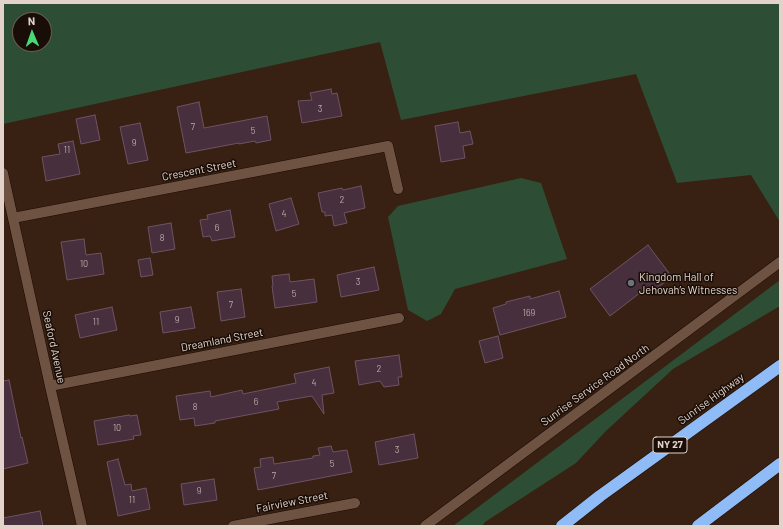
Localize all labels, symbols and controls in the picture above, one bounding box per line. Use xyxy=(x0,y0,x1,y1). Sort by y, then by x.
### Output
north arrow xyxy=(12,12,52,52)
text: N xyxy=(28,14,35,27)
house number: 3 xyxy=(318,104,322,114)
house number: 7 xyxy=(191,122,195,132)
house number: 5 xyxy=(251,126,255,136)
house number: 9 xyxy=(132,138,136,148)
house number: 11 xyxy=(64,145,70,155)
street label: Crescent Street xyxy=(161,156,237,184)
house number: 2 xyxy=(340,195,344,205)
house number: 4 xyxy=(282,209,286,219)
house number: 6 xyxy=(215,223,219,233)
house number: 8 xyxy=(160,233,164,243)
house number: 10 xyxy=(80,259,88,269)
place label: Kingdom Hall of Jehovah’s Witnesses xyxy=(639,270,737,296)
house number: 3 xyxy=(356,277,360,287)
marker: Kingdom Hall of Jehovah’s Witnesses xyxy=(626,278,636,288)
house number: 5 xyxy=(292,289,296,299)
house number: 7 xyxy=(229,300,233,310)
house number: 169 xyxy=(523,308,535,318)
street label: Seaford Avenue xyxy=(40,309,68,385)
house number: 9 xyxy=(175,315,179,325)
house number: 11 xyxy=(93,317,99,327)
street label: Dreamland Street xyxy=(180,326,264,354)
street label: Sunrise Service Road North xyxy=(538,341,652,429)
house number: 2 xyxy=(377,364,381,374)
street label: Sunrise Highway xyxy=(675,371,747,427)
house number: 4 xyxy=(312,378,316,388)
house number: 6 xyxy=(254,397,258,407)
house number: 8 xyxy=(193,402,197,412)
house number: 10 xyxy=(113,423,121,433)
road number: NY 27 xyxy=(653,437,687,453)
house number: 3 xyxy=(395,445,399,455)
house number: 5 xyxy=(330,459,334,469)
house number: 7 xyxy=(272,471,276,481)
house number: 9 xyxy=(197,486,201,496)
street label: Fairview Street xyxy=(255,489,329,515)
house number: 11 xyxy=(129,495,135,505)

